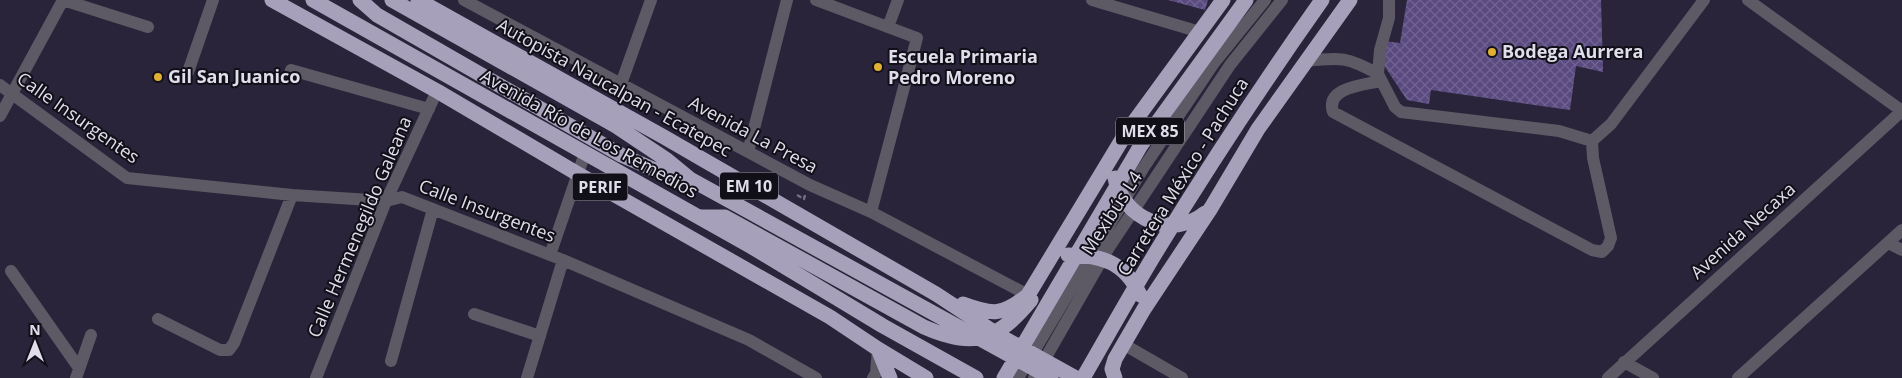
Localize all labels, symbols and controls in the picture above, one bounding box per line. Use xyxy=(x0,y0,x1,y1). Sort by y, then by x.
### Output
street label: Autopista Naucalpan - Ecatepec xyxy=(493,12,736,162)
place label: Bodega Aurrera xyxy=(1502,39,1643,63)
place label: Escuela Primaria Pedro Moreno xyxy=(888,44,1038,89)
marker: Bodega Aurrera xyxy=(1486,46,1498,58)
marker: Escuela Primaria Pedro Moreno xyxy=(872,61,884,73)
street label: Avenida Río de Los Remedios xyxy=(476,63,703,203)
place label: Gil San Juanico xyxy=(168,64,300,88)
street label: Calle Insurgentes xyxy=(13,66,145,168)
marker: Gil San Juanico xyxy=(152,71,164,83)
street label: Carretera México - Pachuca xyxy=(1111,73,1253,280)
street label: Avenida La Presa xyxy=(685,90,822,178)
street label: Calle Hermenegildo Galeana xyxy=(302,112,417,341)
road number: MEX 85 xyxy=(1116,118,1184,144)
street label: Mexibús L4 xyxy=(1075,166,1147,259)
road number: EM 10 xyxy=(720,172,778,200)
street label: Calle Insurgentes xyxy=(416,173,559,247)
road number: PERIF xyxy=(572,173,628,200)
street label: Avenida Necaxa xyxy=(1685,177,1800,284)
north arrow xyxy=(10,318,60,368)
text: N xyxy=(29,320,41,339)

